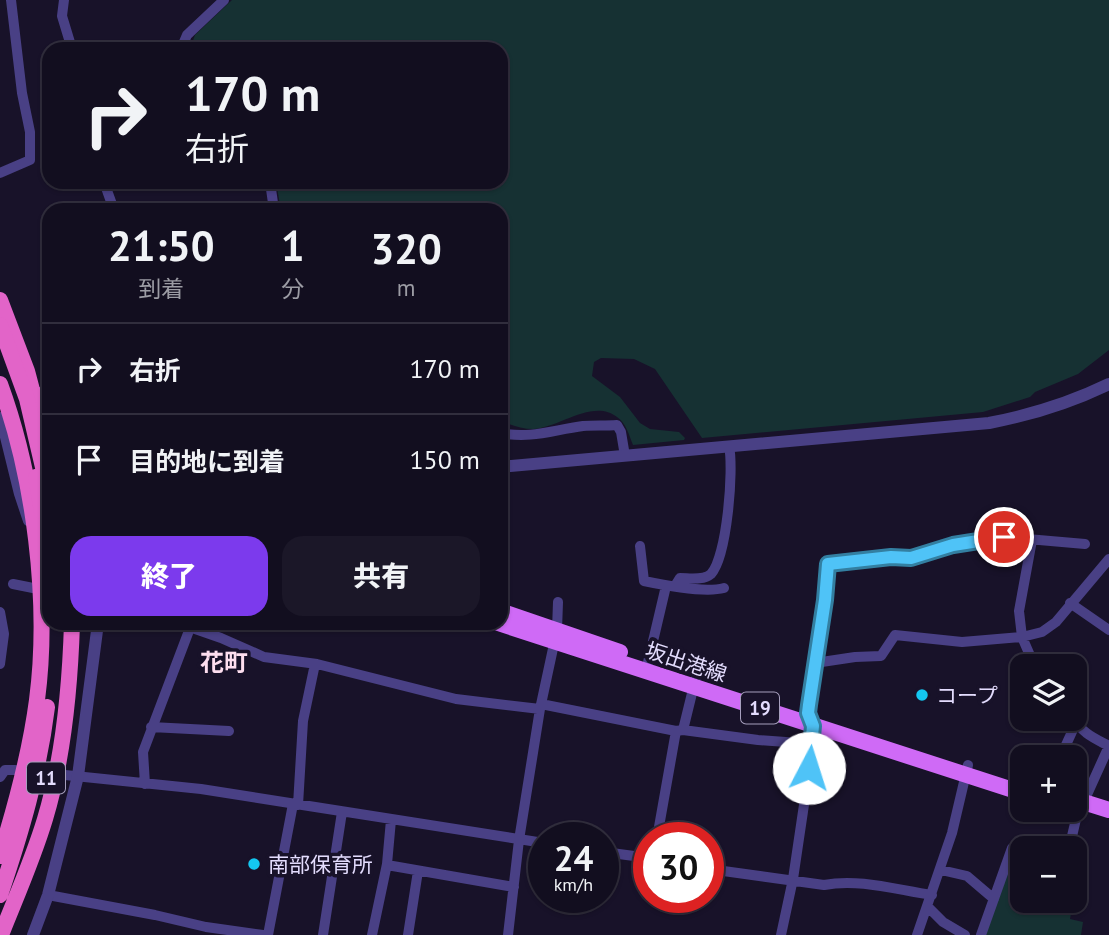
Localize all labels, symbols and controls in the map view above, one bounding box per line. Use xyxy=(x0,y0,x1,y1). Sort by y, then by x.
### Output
text: 170 m xyxy=(185,61,320,125)
icon: right xyxy=(70,70,161,161)
text: 右折 xyxy=(185,127,249,169)
text: 21:50 xyxy=(108,218,215,273)
text: 1 xyxy=(281,218,304,273)
text: 320 xyxy=(370,221,442,276)
text: m xyxy=(397,273,416,302)
text: 到着 xyxy=(138,274,184,303)
text: 分 xyxy=(281,274,304,303)
icon: right xyxy=(70,350,108,388)
text: 170 m xyxy=(409,352,480,385)
text: 右折 xyxy=(129,354,181,387)
icon: arrive xyxy=(70,441,108,479)
text: 150 m xyxy=(409,443,480,476)
text: 目的地に到着 xyxy=(129,445,285,478)
pin xyxy=(974,507,1034,567)
icon: arrive xyxy=(985,518,1023,556)
button: 終了 xyxy=(70,536,268,616)
button: 共有 xyxy=(282,536,480,616)
street label: 坂出港線 xyxy=(642,636,730,688)
district label: 花町 xyxy=(200,647,248,678)
map controls xyxy=(1010,654,1087,913)
button: layers xyxy=(1010,654,1087,731)
place label: コープ xyxy=(936,682,998,709)
marker: コープ xyxy=(914,687,930,703)
road number: 19 xyxy=(741,692,779,723)
position arrow xyxy=(772,731,846,805)
button: + xyxy=(1010,745,1087,822)
road number: 11 xyxy=(27,762,65,793)
speed limit sign: 30 xyxy=(633,822,724,913)
text: 24 xyxy=(554,835,593,881)
button: − xyxy=(1010,836,1087,913)
place label: 南部保育所 xyxy=(268,851,373,878)
marker: 南部保育所 xyxy=(246,856,262,872)
text: km/h xyxy=(554,873,593,896)

